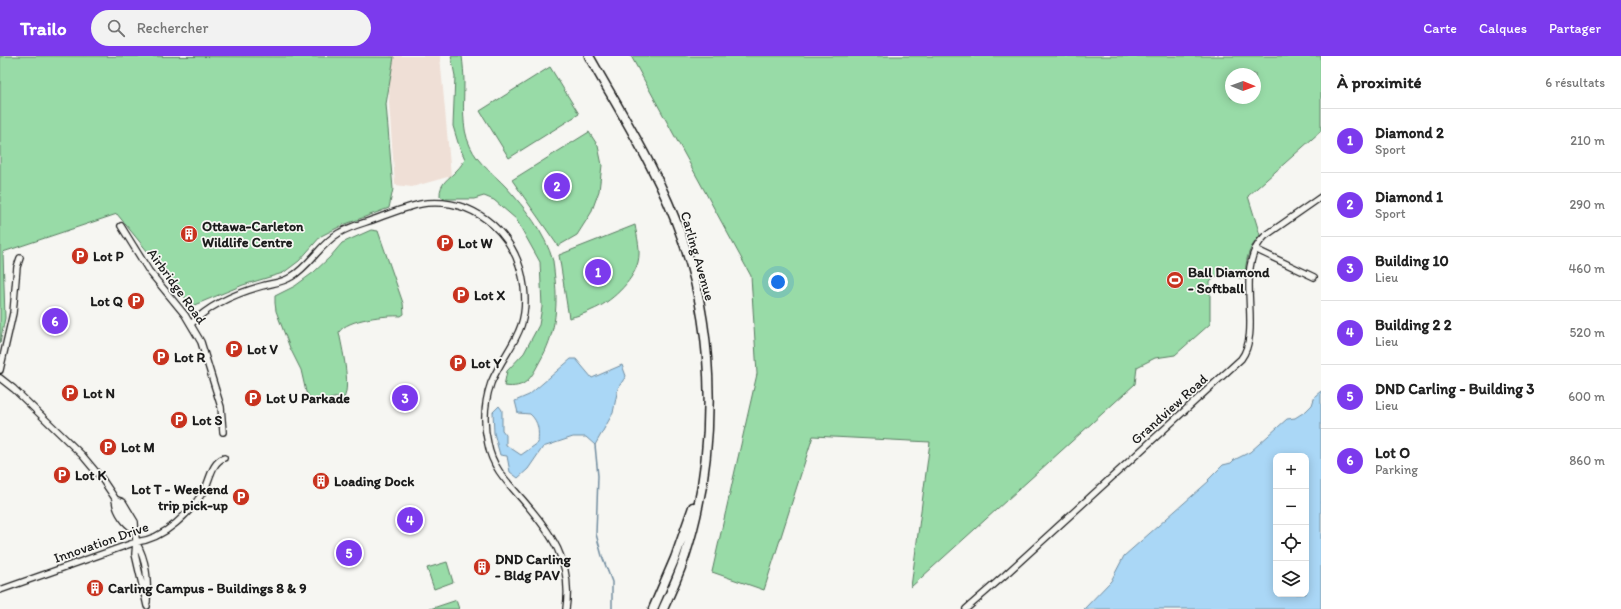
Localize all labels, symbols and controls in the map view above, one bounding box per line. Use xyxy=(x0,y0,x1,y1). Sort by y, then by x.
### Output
search box xyxy=(91,10,371,46)
text: Trailo xyxy=(20,17,67,40)
icon: search xyxy=(105,17,127,39)
text: Rechercher xyxy=(137,19,208,37)
text: Carte xyxy=(1423,20,1457,37)
text: Calques xyxy=(1479,20,1527,37)
text: Partager xyxy=(1549,20,1601,37)
north arrow xyxy=(1225,68,1261,104)
text: À proximité xyxy=(1337,72,1422,92)
text: 6 résultats xyxy=(1545,75,1605,90)
text: Diamond 2 xyxy=(1375,124,1444,142)
text: 1 xyxy=(1347,133,1353,148)
text: 210 m xyxy=(1570,133,1605,148)
text: Sport xyxy=(1375,142,1406,157)
pin: 2 xyxy=(544,171,570,201)
text: Diamond 1 xyxy=(1375,188,1443,206)
text: 2 xyxy=(1347,197,1353,212)
text: 290 m xyxy=(1569,197,1605,212)
text: Sport xyxy=(1375,206,1406,221)
street label: Carling Avenue xyxy=(677,209,718,303)
place label: Ottawa-Carleton Wildlife Centre xyxy=(202,218,304,251)
building icon: Ottawa-Carleton Wildlife Centre xyxy=(179,224,199,244)
parking icon: Lot W xyxy=(435,233,455,253)
place label: Lot W xyxy=(458,235,493,252)
street label: Airbridge Road xyxy=(143,245,210,328)
parking icon: Lot P xyxy=(70,246,90,266)
place label: Lot P xyxy=(93,248,124,265)
text: Building 10 xyxy=(1375,252,1449,270)
pin: 1 xyxy=(585,257,611,287)
text: 3 xyxy=(1346,261,1354,276)
text: 460 m xyxy=(1568,261,1605,276)
place label: Ball Diamond - Softball xyxy=(1188,264,1270,297)
sports icon: Ball Diamond - Softball xyxy=(1165,270,1185,290)
text: Lieu xyxy=(1375,270,1398,285)
your location xyxy=(768,272,788,292)
parking icon: Lot X xyxy=(451,285,471,305)
place label: Lot X xyxy=(474,287,506,304)
parking icon: Lot Q xyxy=(126,291,146,311)
place label: Lot Q xyxy=(90,293,123,310)
pin: 6 xyxy=(42,306,68,336)
text: Building 2 2 xyxy=(1375,316,1452,334)
text: 4 xyxy=(1346,325,1354,340)
text: 520 m xyxy=(1569,325,1605,340)
text: Lieu xyxy=(1375,334,1398,349)
parking icon: Lot V xyxy=(224,339,244,359)
place label: Lot V xyxy=(247,341,279,358)
parking icon: Lot R xyxy=(151,347,171,367)
place label: Lot R xyxy=(174,349,206,366)
parking icon: Lot Y xyxy=(448,353,468,373)
place label: Lot Y xyxy=(471,355,503,372)
street label: Grandview Road xyxy=(1128,370,1211,448)
text: DND Carling - Building 3 xyxy=(1375,380,1534,398)
parking icon: Lot N xyxy=(60,383,80,403)
pin: 3 xyxy=(392,383,418,413)
place label: Lot N xyxy=(83,385,115,402)
parking icon: Lot U Parkade xyxy=(243,388,263,408)
text: 5 xyxy=(1347,389,1353,404)
text: 600 m xyxy=(1568,389,1605,404)
place label: Lot U Parkade xyxy=(266,390,350,407)
text: Lieu xyxy=(1375,398,1398,413)
parking icon: Lot S xyxy=(169,410,189,430)
place label: Lot S xyxy=(192,412,223,429)
parking icon: Lot M xyxy=(98,437,118,457)
place label: Lot M xyxy=(121,439,155,456)
text: Lot O xyxy=(1375,444,1410,462)
map controls xyxy=(1273,453,1309,597)
button: + xyxy=(1273,453,1309,489)
text: 6 xyxy=(1347,453,1353,468)
text: 860 m xyxy=(1569,453,1605,468)
text: Parking xyxy=(1375,462,1418,477)
parking icon: Lot K xyxy=(52,465,72,485)
place label: Lot K xyxy=(75,467,107,484)
building icon: Loading Dock xyxy=(311,471,331,491)
place label: Loading Dock xyxy=(334,473,415,490)
place label: Lot T - Weekend trip pick-up xyxy=(131,481,229,514)
parking icon: Lot T - Weekend trip pick-up xyxy=(231,487,251,507)
button: − xyxy=(1273,489,1309,525)
pin: 4 xyxy=(397,505,423,535)
street label: Innovation Drive xyxy=(51,518,151,567)
button: locate xyxy=(1273,525,1309,561)
pin: 5 xyxy=(336,538,362,568)
place label: DND Carling - Bldg PAV xyxy=(495,551,571,584)
building icon: DND Carling - Bldg PAV xyxy=(472,557,492,577)
button: layers xyxy=(1273,561,1309,597)
building icon: Carling Campus - Buildings 8 & 9 xyxy=(85,578,105,598)
place label: Carling Campus - Buildings 8 & 9 xyxy=(108,580,307,597)

